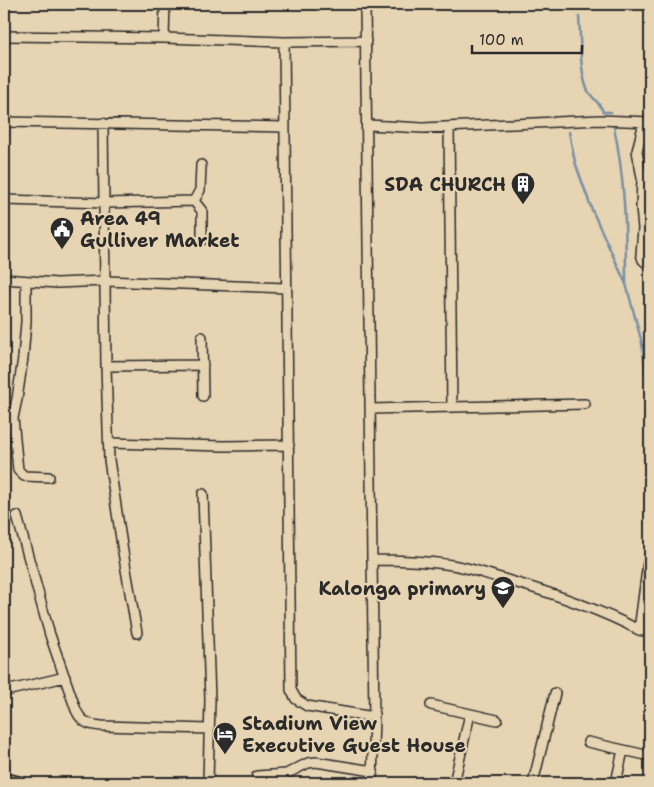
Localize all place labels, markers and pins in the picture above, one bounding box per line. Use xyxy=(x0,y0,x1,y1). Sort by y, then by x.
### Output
building icon: SDA CHURCH xyxy=(510,171,536,205)
place label: SDA CHURCH xyxy=(384,172,506,197)
place label: Area 49 Gulliver Market xyxy=(80,206,240,253)
public building icon: Area 49 Gulliver Market xyxy=(49,216,75,250)
school or university icon: Kalonga primary xyxy=(490,575,516,609)
place label: Kalonga primary xyxy=(318,576,486,601)
place label: Stadium View Executive Guest House xyxy=(242,711,466,758)
hotel icon: Stadium View Executive Guest House xyxy=(212,721,238,755)

